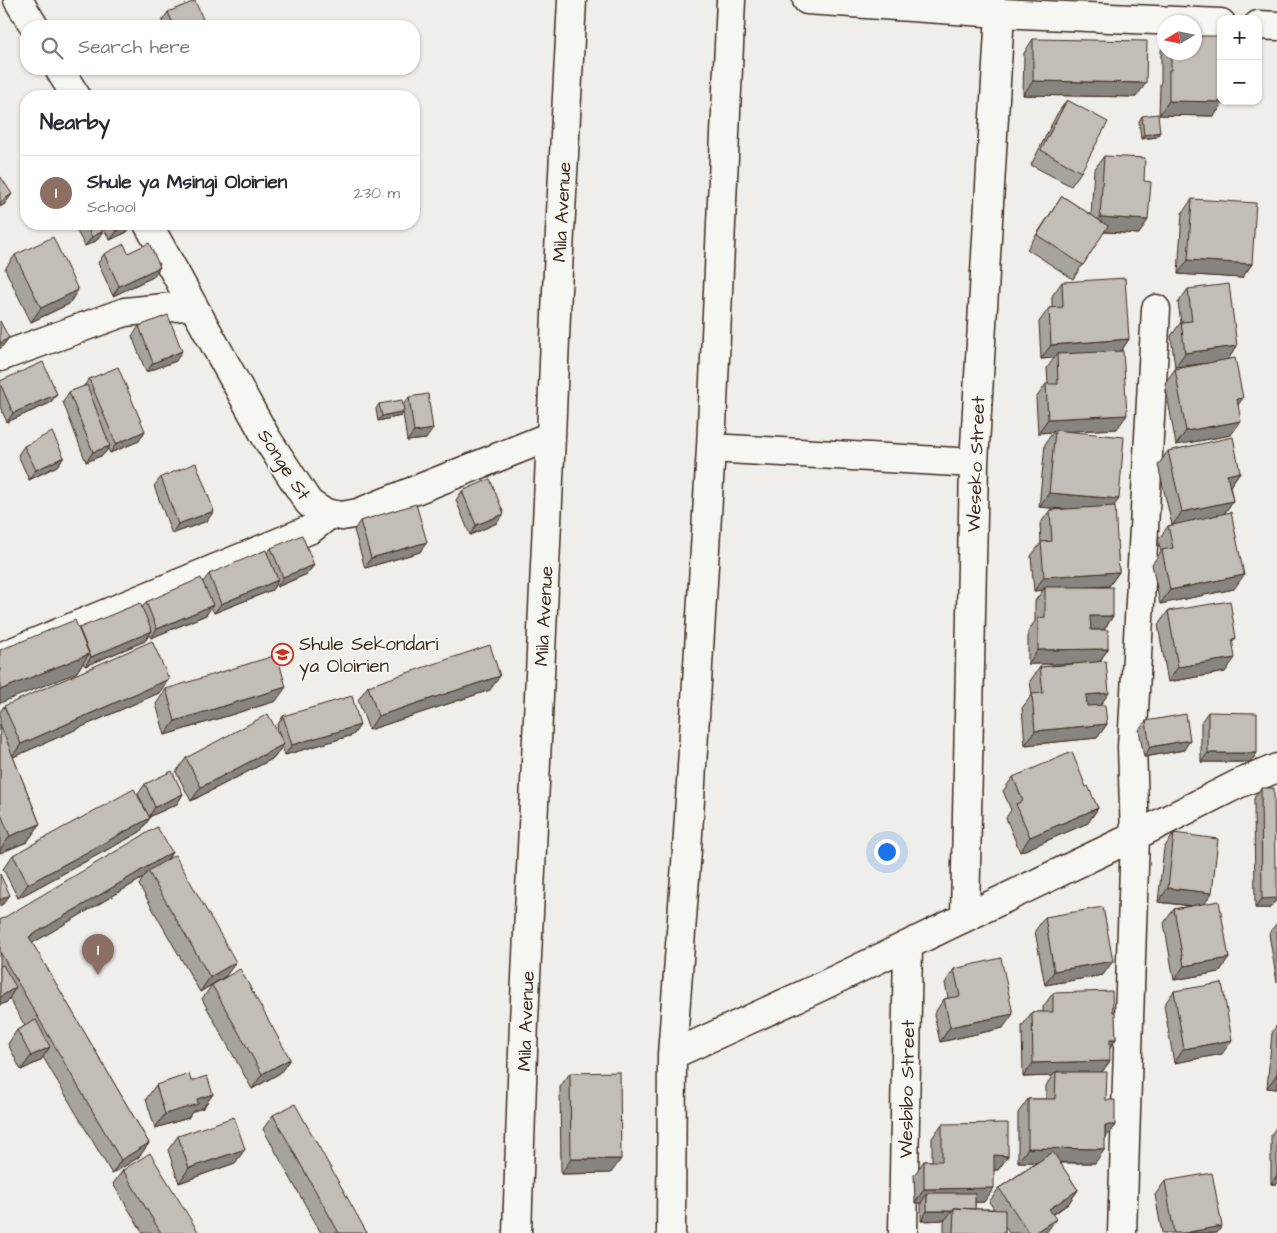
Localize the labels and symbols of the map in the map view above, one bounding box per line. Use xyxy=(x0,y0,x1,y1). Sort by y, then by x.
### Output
north arrow xyxy=(1157,15,1202,60)
street label: Mila Avenue xyxy=(546,161,579,263)
street label: Weseko Street xyxy=(961,395,992,533)
street label: Songe St xyxy=(250,424,317,507)
street label: Mila Avenue xyxy=(528,565,561,667)
place label: Shule Sekondari ya Oloirien xyxy=(299,631,438,681)
school or university icon: Shule Sekondari ya Oloirien xyxy=(271,642,295,666)
your location xyxy=(874,839,900,865)
pin: 1 xyxy=(82,934,114,975)
street label: Mila Avenue xyxy=(511,970,542,1072)
street label: Wesbibo Street xyxy=(893,1019,922,1159)

